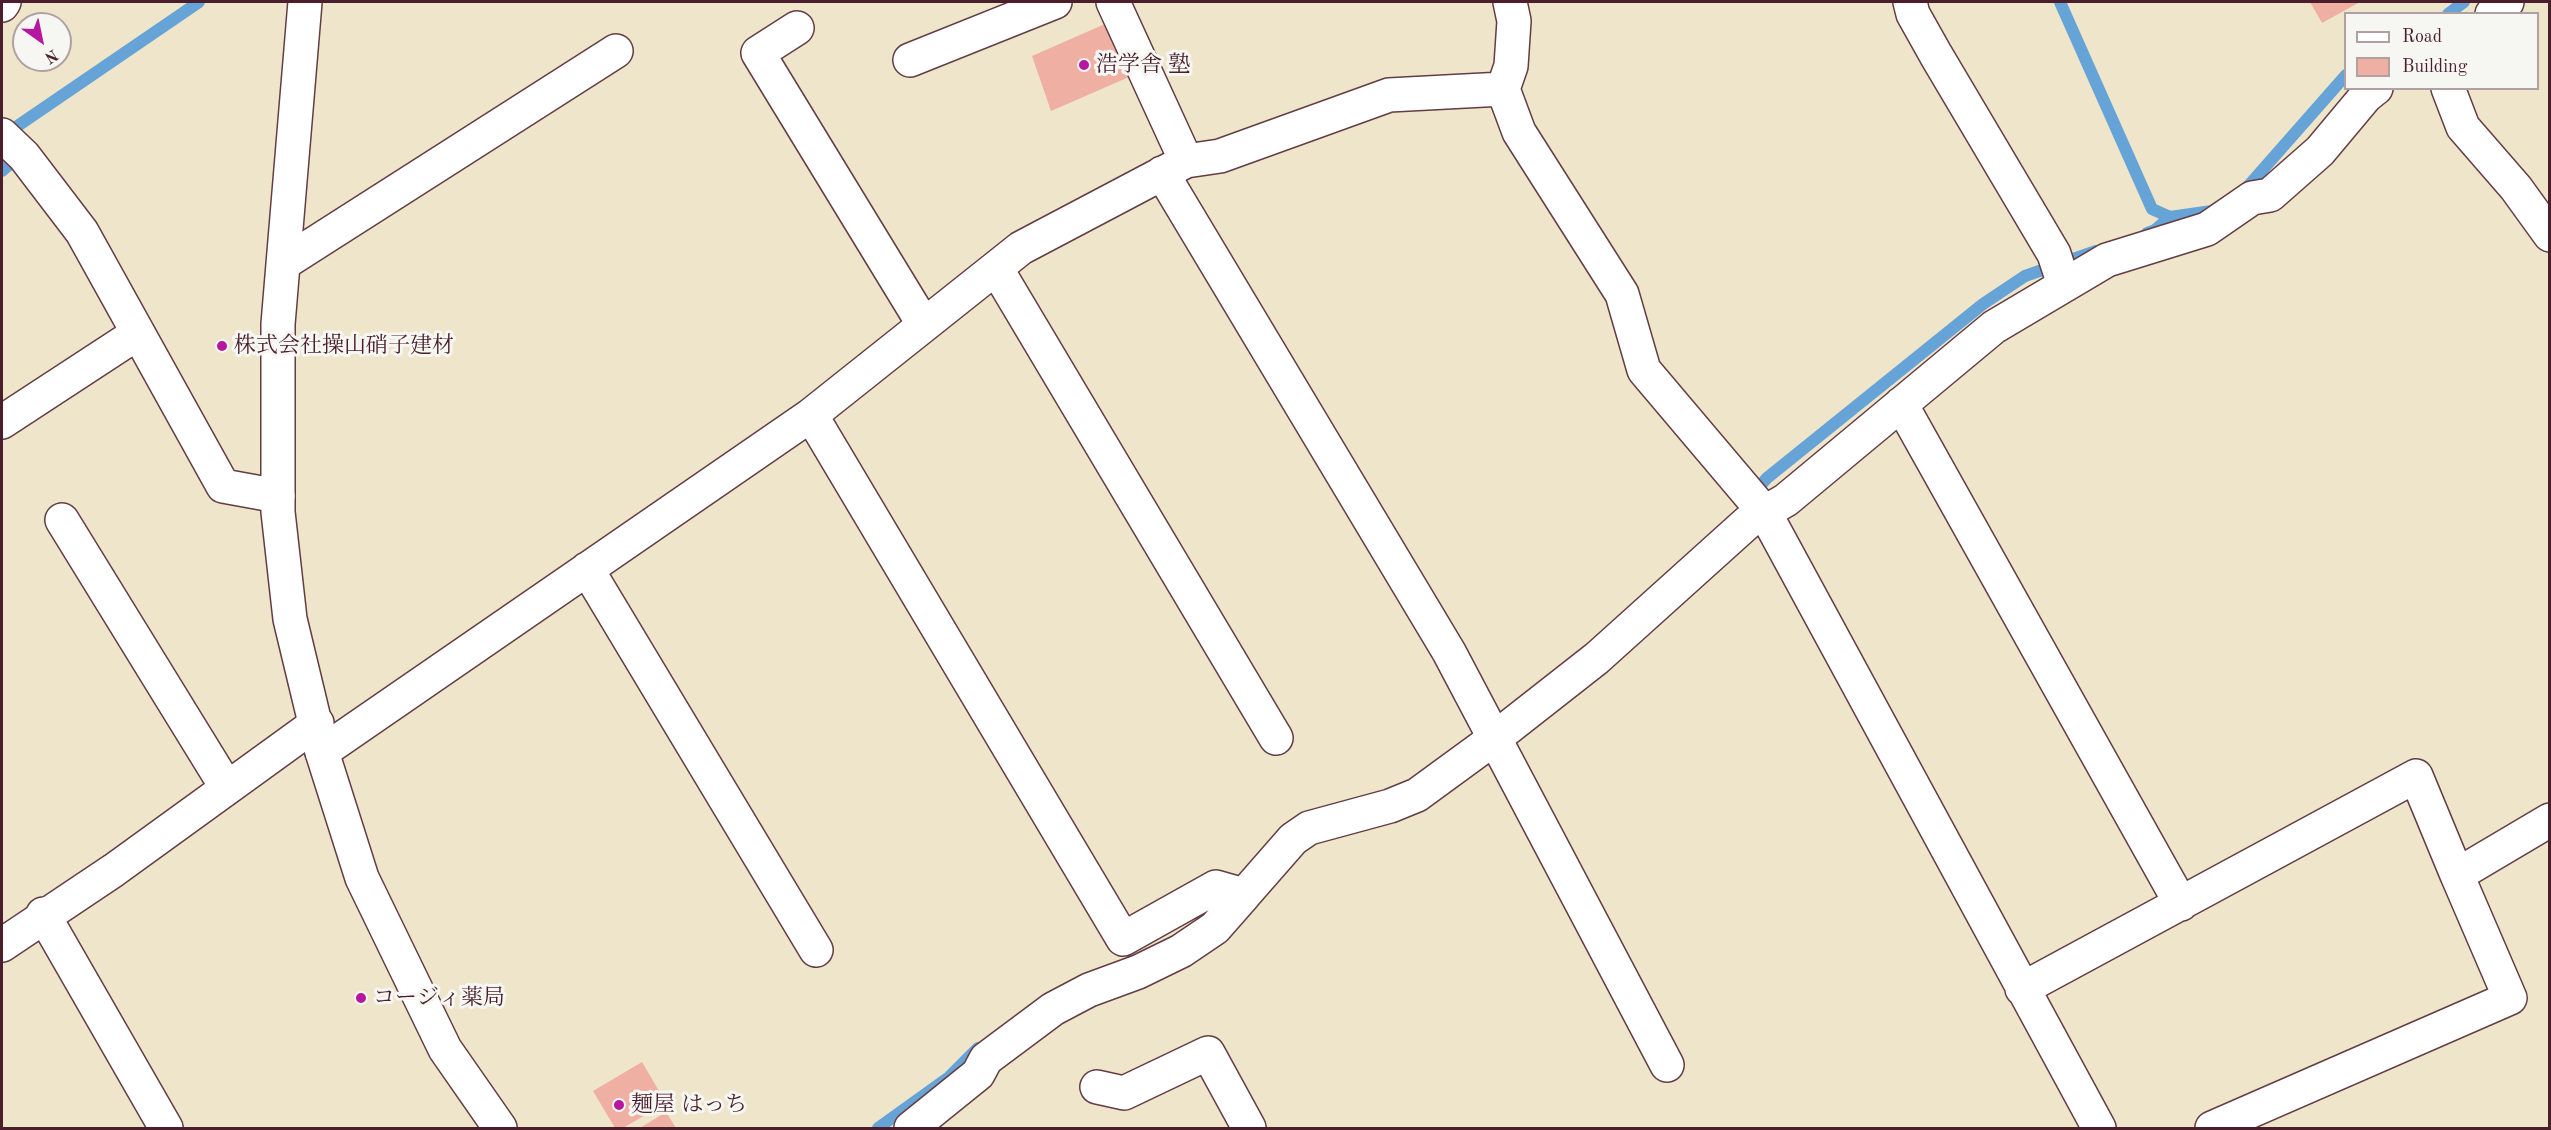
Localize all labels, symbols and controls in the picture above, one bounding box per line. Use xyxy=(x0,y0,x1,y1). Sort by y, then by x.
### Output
north arrow xyxy=(12,12,72,72)
legend xyxy=(2344,12,2539,90)
text: Road xyxy=(2402,28,2442,46)
text: N xyxy=(41,45,60,65)
place label: 浩学舎 塾 xyxy=(1096,52,1190,78)
marker: 浩学舎 塾 xyxy=(1077,58,1091,72)
text: Building xyxy=(2402,58,2467,76)
place label: 株式会社操山硝子建材 xyxy=(234,333,454,359)
marker: 株式会社操山硝子建材 xyxy=(215,339,229,353)
place label: コージィ薬局 xyxy=(373,985,505,1011)
marker: コージィ薬局 xyxy=(354,991,368,1005)
place label: 麺屋 はっち xyxy=(631,1092,747,1118)
marker: 麺屋 はっち xyxy=(612,1098,626,1112)

